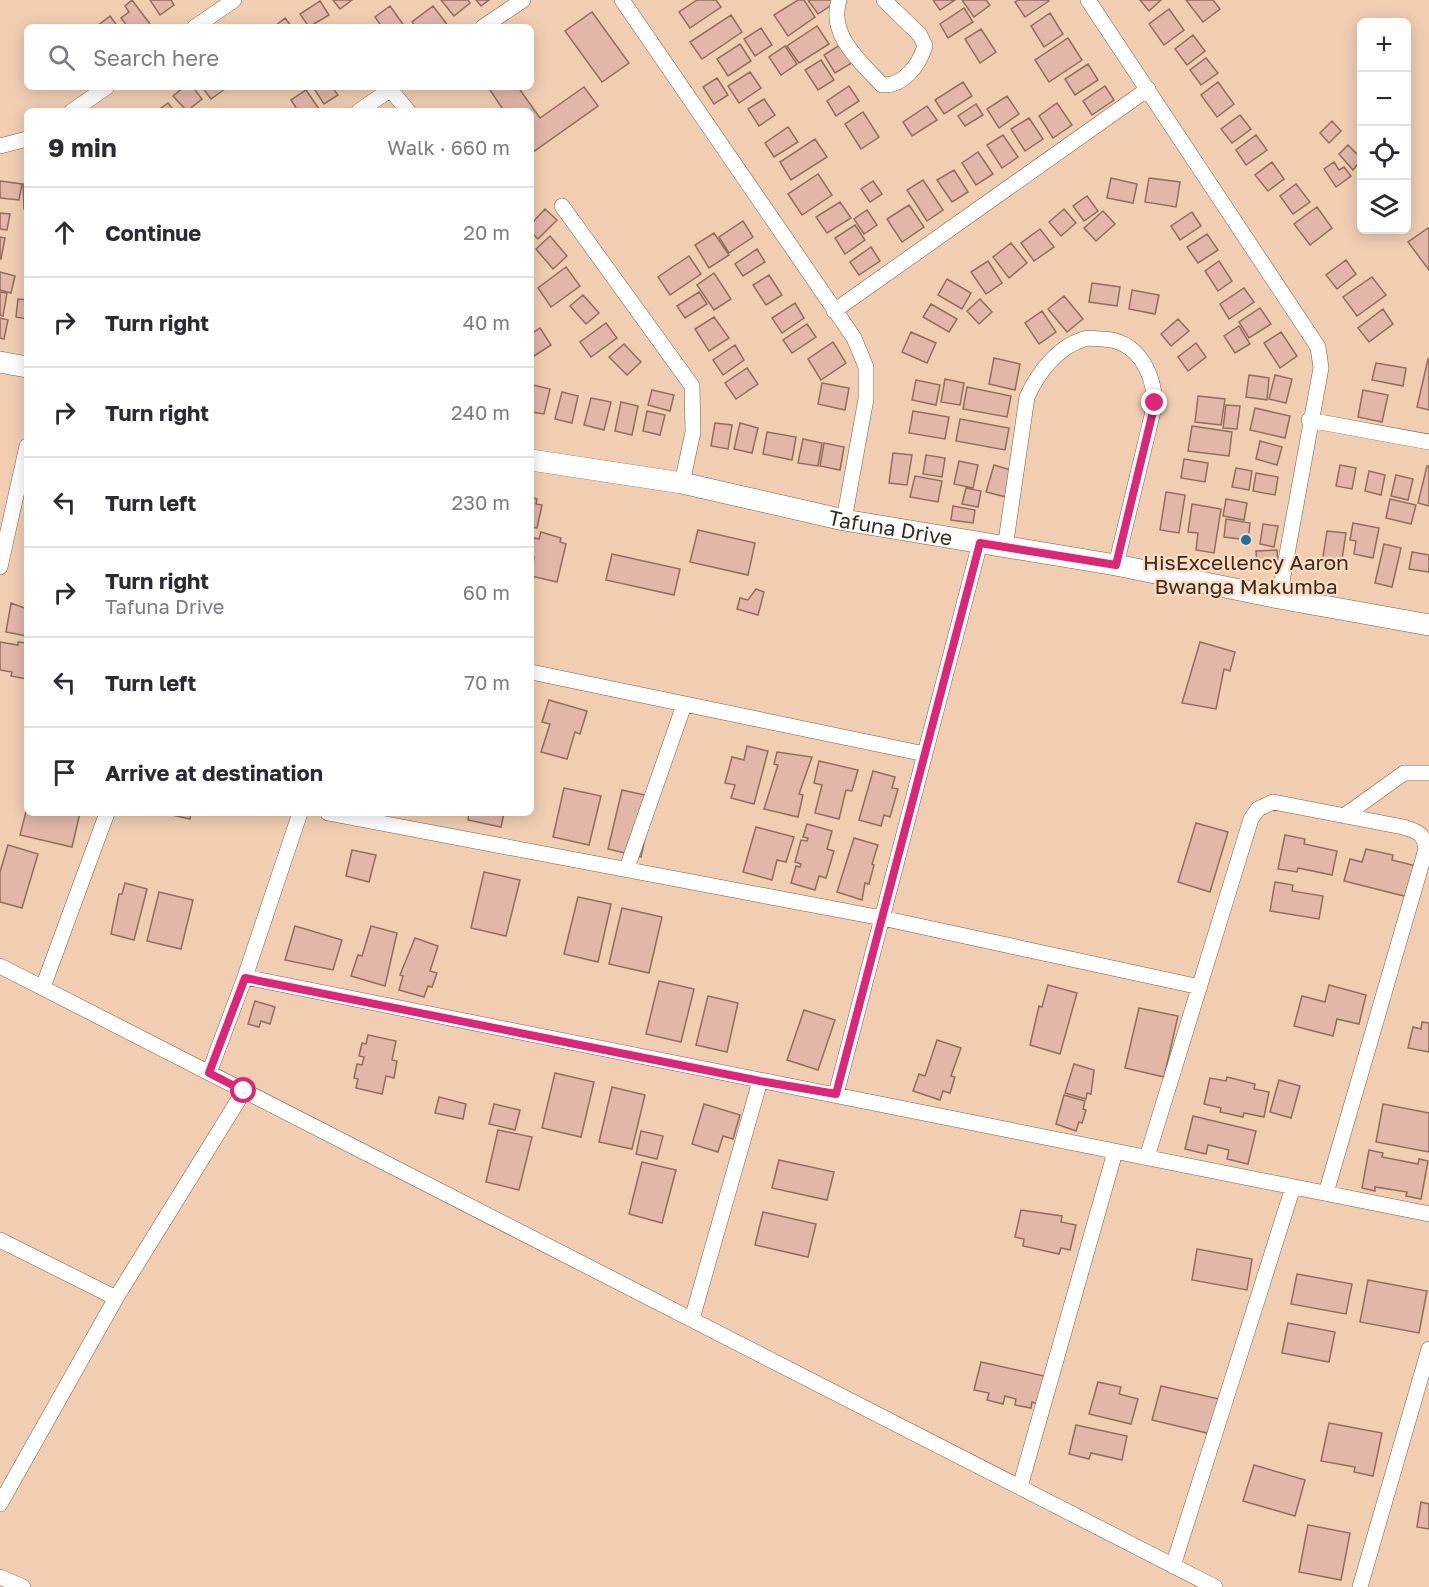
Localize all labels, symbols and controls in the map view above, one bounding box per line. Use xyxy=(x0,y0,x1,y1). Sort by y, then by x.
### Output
map controls xyxy=(1357,18,1411,234)
button: + xyxy=(1357,18,1411,72)
search box xyxy=(24,24,534,90)
icon: search xyxy=(45,41,78,74)
text: Search here xyxy=(93,44,219,71)
button: − xyxy=(1357,72,1411,126)
button: locate xyxy=(1357,126,1411,180)
text: 9 min xyxy=(48,132,117,163)
text: Walk · 660 m xyxy=(387,135,510,159)
button: layers xyxy=(1357,180,1411,234)
icon: ahead xyxy=(48,216,81,249)
text: Continue xyxy=(105,219,201,246)
text: 20 m xyxy=(463,220,510,244)
icon: right xyxy=(48,306,81,339)
text: Turn right xyxy=(105,309,209,336)
text: 40 m xyxy=(463,310,510,334)
route end xyxy=(1141,389,1167,415)
icon: right xyxy=(48,396,81,429)
text: Turn right xyxy=(105,399,209,426)
text: 240 m xyxy=(451,400,510,424)
icon: left xyxy=(48,486,81,519)
text: Turn left xyxy=(105,489,196,516)
text: 230 m xyxy=(452,490,510,514)
street label: Tafuna Drive xyxy=(826,504,955,551)
marker: HisExcellency Aaron Bwanga Makumba xyxy=(1239,533,1253,547)
place label: HisExcellency Aaron Bwanga Makumba xyxy=(1143,549,1349,599)
text: Turn right xyxy=(105,567,209,594)
icon: right xyxy=(48,576,81,609)
text: 60 m xyxy=(463,580,510,604)
text: Tafuna Drive xyxy=(105,594,224,618)
icon: left xyxy=(48,666,81,699)
text: Turn left xyxy=(105,669,196,696)
text: 70 m xyxy=(464,670,510,694)
icon: arrive xyxy=(48,756,81,789)
text: Arrive at destination xyxy=(105,759,323,786)
route start xyxy=(230,1077,256,1103)

